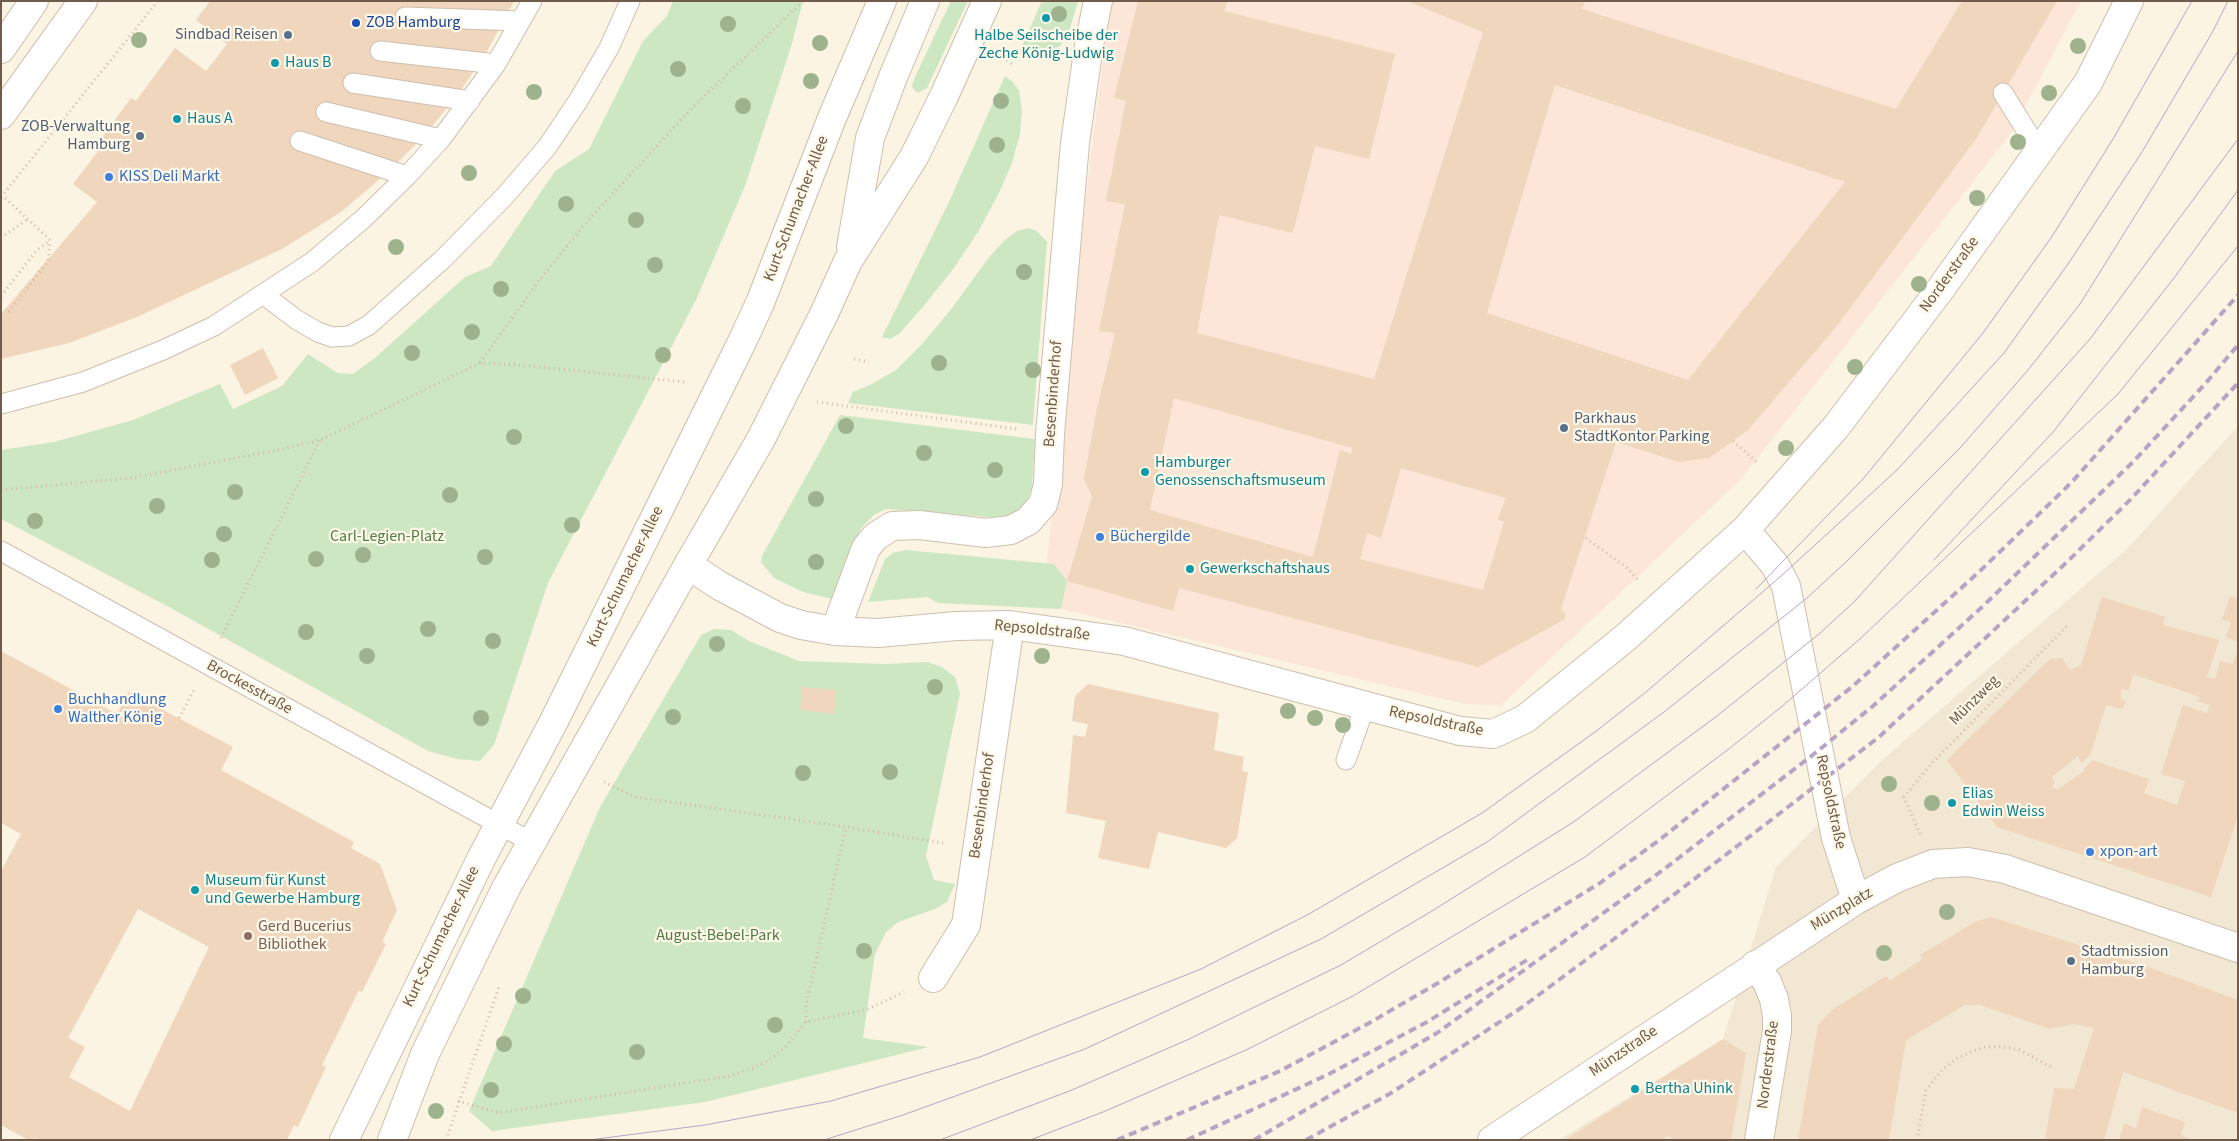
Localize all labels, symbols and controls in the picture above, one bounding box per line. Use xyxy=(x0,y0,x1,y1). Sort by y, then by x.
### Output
marker: Halbe Seilscheibe der Zeche König-Ludwig xyxy=(1040,12,1052,24)
place label: ZOB Hamburg xyxy=(366,13,460,33)
marker: ZOB Hamburg xyxy=(350,17,362,29)
place label: Sindbad Reisen xyxy=(175,25,278,45)
place label: Halbe Seilscheibe der Zeche König-Ludwig xyxy=(974,26,1118,64)
marker: Sindbad Reisen xyxy=(282,29,294,41)
place label: Haus B xyxy=(285,53,332,73)
marker: Haus B xyxy=(269,57,281,69)
place label: Haus A xyxy=(187,109,233,129)
marker: Haus A xyxy=(171,113,183,125)
place label: ZOB-Verwaltung Hamburg xyxy=(21,117,130,155)
marker: ZOB-Verwaltung Hamburg xyxy=(134,130,146,142)
street label: Kurt-Schumacher-Allee xyxy=(760,134,834,284)
place label: KISS Deli Markt xyxy=(119,167,220,187)
marker: KISS Deli Markt xyxy=(103,171,115,183)
street label: Norderstraße xyxy=(1916,233,1984,317)
street label: Besenbinderhof xyxy=(1041,340,1067,448)
place label: Parkhaus StadtKontor Parking xyxy=(1574,409,1709,447)
marker: Parkhaus StadtKontor Parking xyxy=(1558,422,1570,434)
place label: Hamburger Genossenschaftsmuseum xyxy=(1155,453,1326,491)
marker: Hamburger Genossenschaftsmuseum xyxy=(1139,466,1151,478)
street label: Kurt-Schumacher-Allee xyxy=(584,503,668,651)
park label: Carl-Legien-Platz xyxy=(330,527,444,547)
place label: Büchergilde xyxy=(1110,527,1190,547)
marker: Büchergilde xyxy=(1094,531,1106,543)
place label: Gewerkschaftshaus xyxy=(1200,559,1330,579)
marker: Gewerkschaftshaus xyxy=(1184,563,1196,575)
street label: Repsoldstraße xyxy=(993,616,1091,646)
street label: Brockesstraße xyxy=(203,657,295,719)
street label: Münzweg xyxy=(1946,672,2004,730)
place label: Buchhandlung Walther König xyxy=(68,690,166,728)
marker: Buchhandlung Walther König xyxy=(52,703,64,715)
street label: Repsoldstraße xyxy=(1387,703,1485,741)
street label: Besenbinderhof xyxy=(966,752,1000,860)
street label: Repsoldstraße xyxy=(1811,753,1849,851)
place label: Elias Edwin Weiss xyxy=(1962,784,2044,822)
marker: Elias Edwin Weiss xyxy=(1946,797,1958,809)
place label: xpon-art xyxy=(2100,842,2157,862)
marker: xpon-art xyxy=(2084,846,2096,858)
street label: Kurt-Schumacher-Allee xyxy=(400,863,484,1011)
place label: Museum für Kunst und Gewerbe Hamburg xyxy=(205,871,360,909)
marker: Museum für Kunst und Gewerbe Hamburg xyxy=(189,884,201,896)
street label: Münzplatz xyxy=(1808,884,1876,936)
place label: Gerd Bucerius Bibliothek xyxy=(258,917,351,955)
park label: August-Bebel-Park xyxy=(656,926,780,946)
marker: Gerd Bucerius Bibliothek xyxy=(242,930,254,942)
place label: Stadtmission Hamburg xyxy=(2081,942,2169,980)
marker: Stadtmission Hamburg xyxy=(2065,955,2077,967)
street label: Norderstraße xyxy=(1754,1020,1784,1110)
street label: Münzstraße xyxy=(1586,1022,1662,1082)
place label: Bertha Uhink xyxy=(1645,1079,1733,1099)
marker: Bertha Uhink xyxy=(1629,1083,1641,1095)

